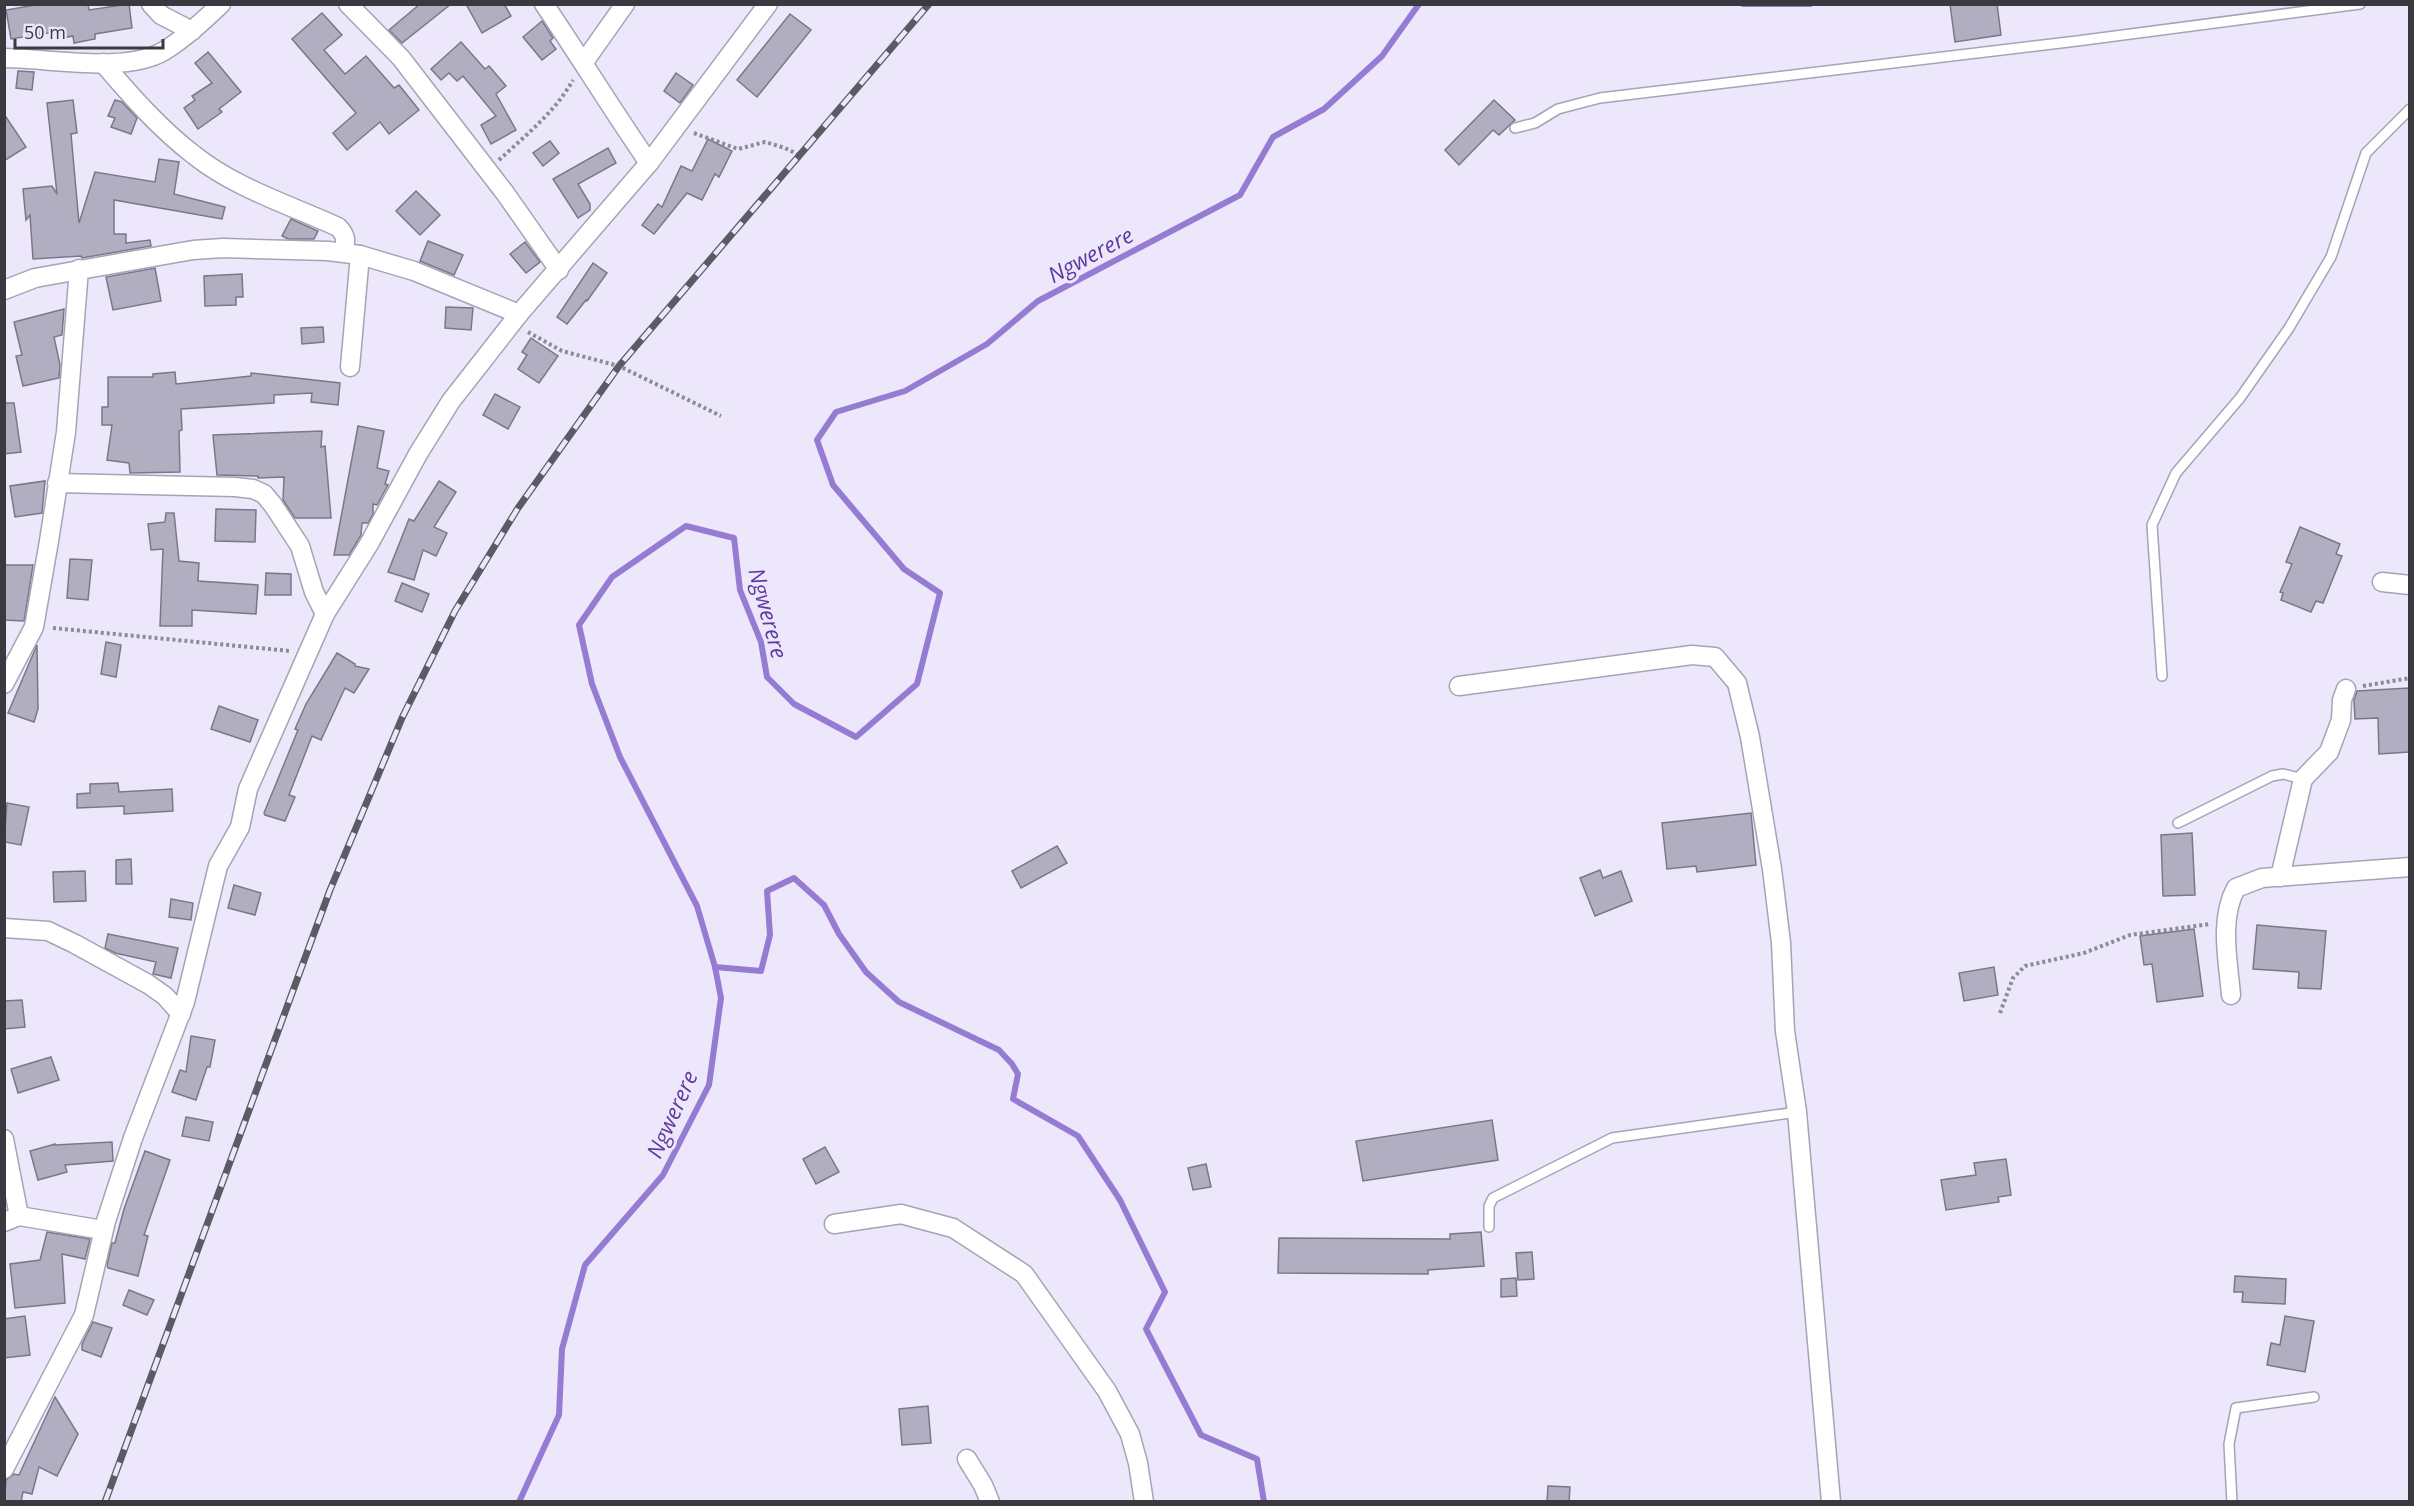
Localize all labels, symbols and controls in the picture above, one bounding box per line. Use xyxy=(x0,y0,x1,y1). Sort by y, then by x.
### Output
scale bar xyxy=(15,12,164,50)
text: 50 m xyxy=(24,20,66,44)
water label: Ngwerere xyxy=(1042,219,1138,289)
water label: Ngwerere xyxy=(742,564,796,662)
water label: Ngwerere xyxy=(638,1065,704,1163)

